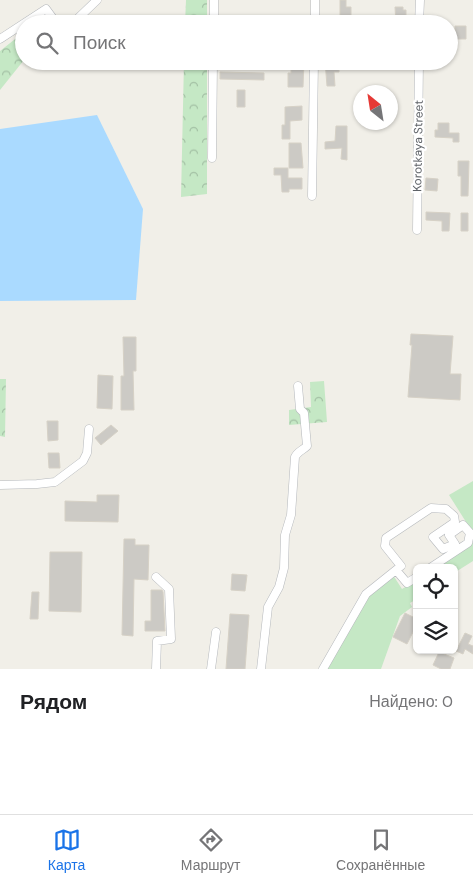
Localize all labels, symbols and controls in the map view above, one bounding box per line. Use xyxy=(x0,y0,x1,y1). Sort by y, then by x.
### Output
search box xyxy=(15,15,458,70)
icon: search xyxy=(33,29,61,57)
text: Поиск xyxy=(73,30,126,55)
north arrow xyxy=(353,85,398,130)
street label: Korotkaya Street xyxy=(409,100,427,192)
map controls xyxy=(413,564,458,654)
button: locate xyxy=(413,564,458,609)
button: layers xyxy=(413,609,458,654)
text: Рядом xyxy=(20,688,87,716)
text: Найдено: 0 xyxy=(369,691,453,712)
tab: Карта xyxy=(48,826,85,874)
tab: Маршрут xyxy=(181,826,240,874)
tab: Сохранённые xyxy=(336,826,425,874)

